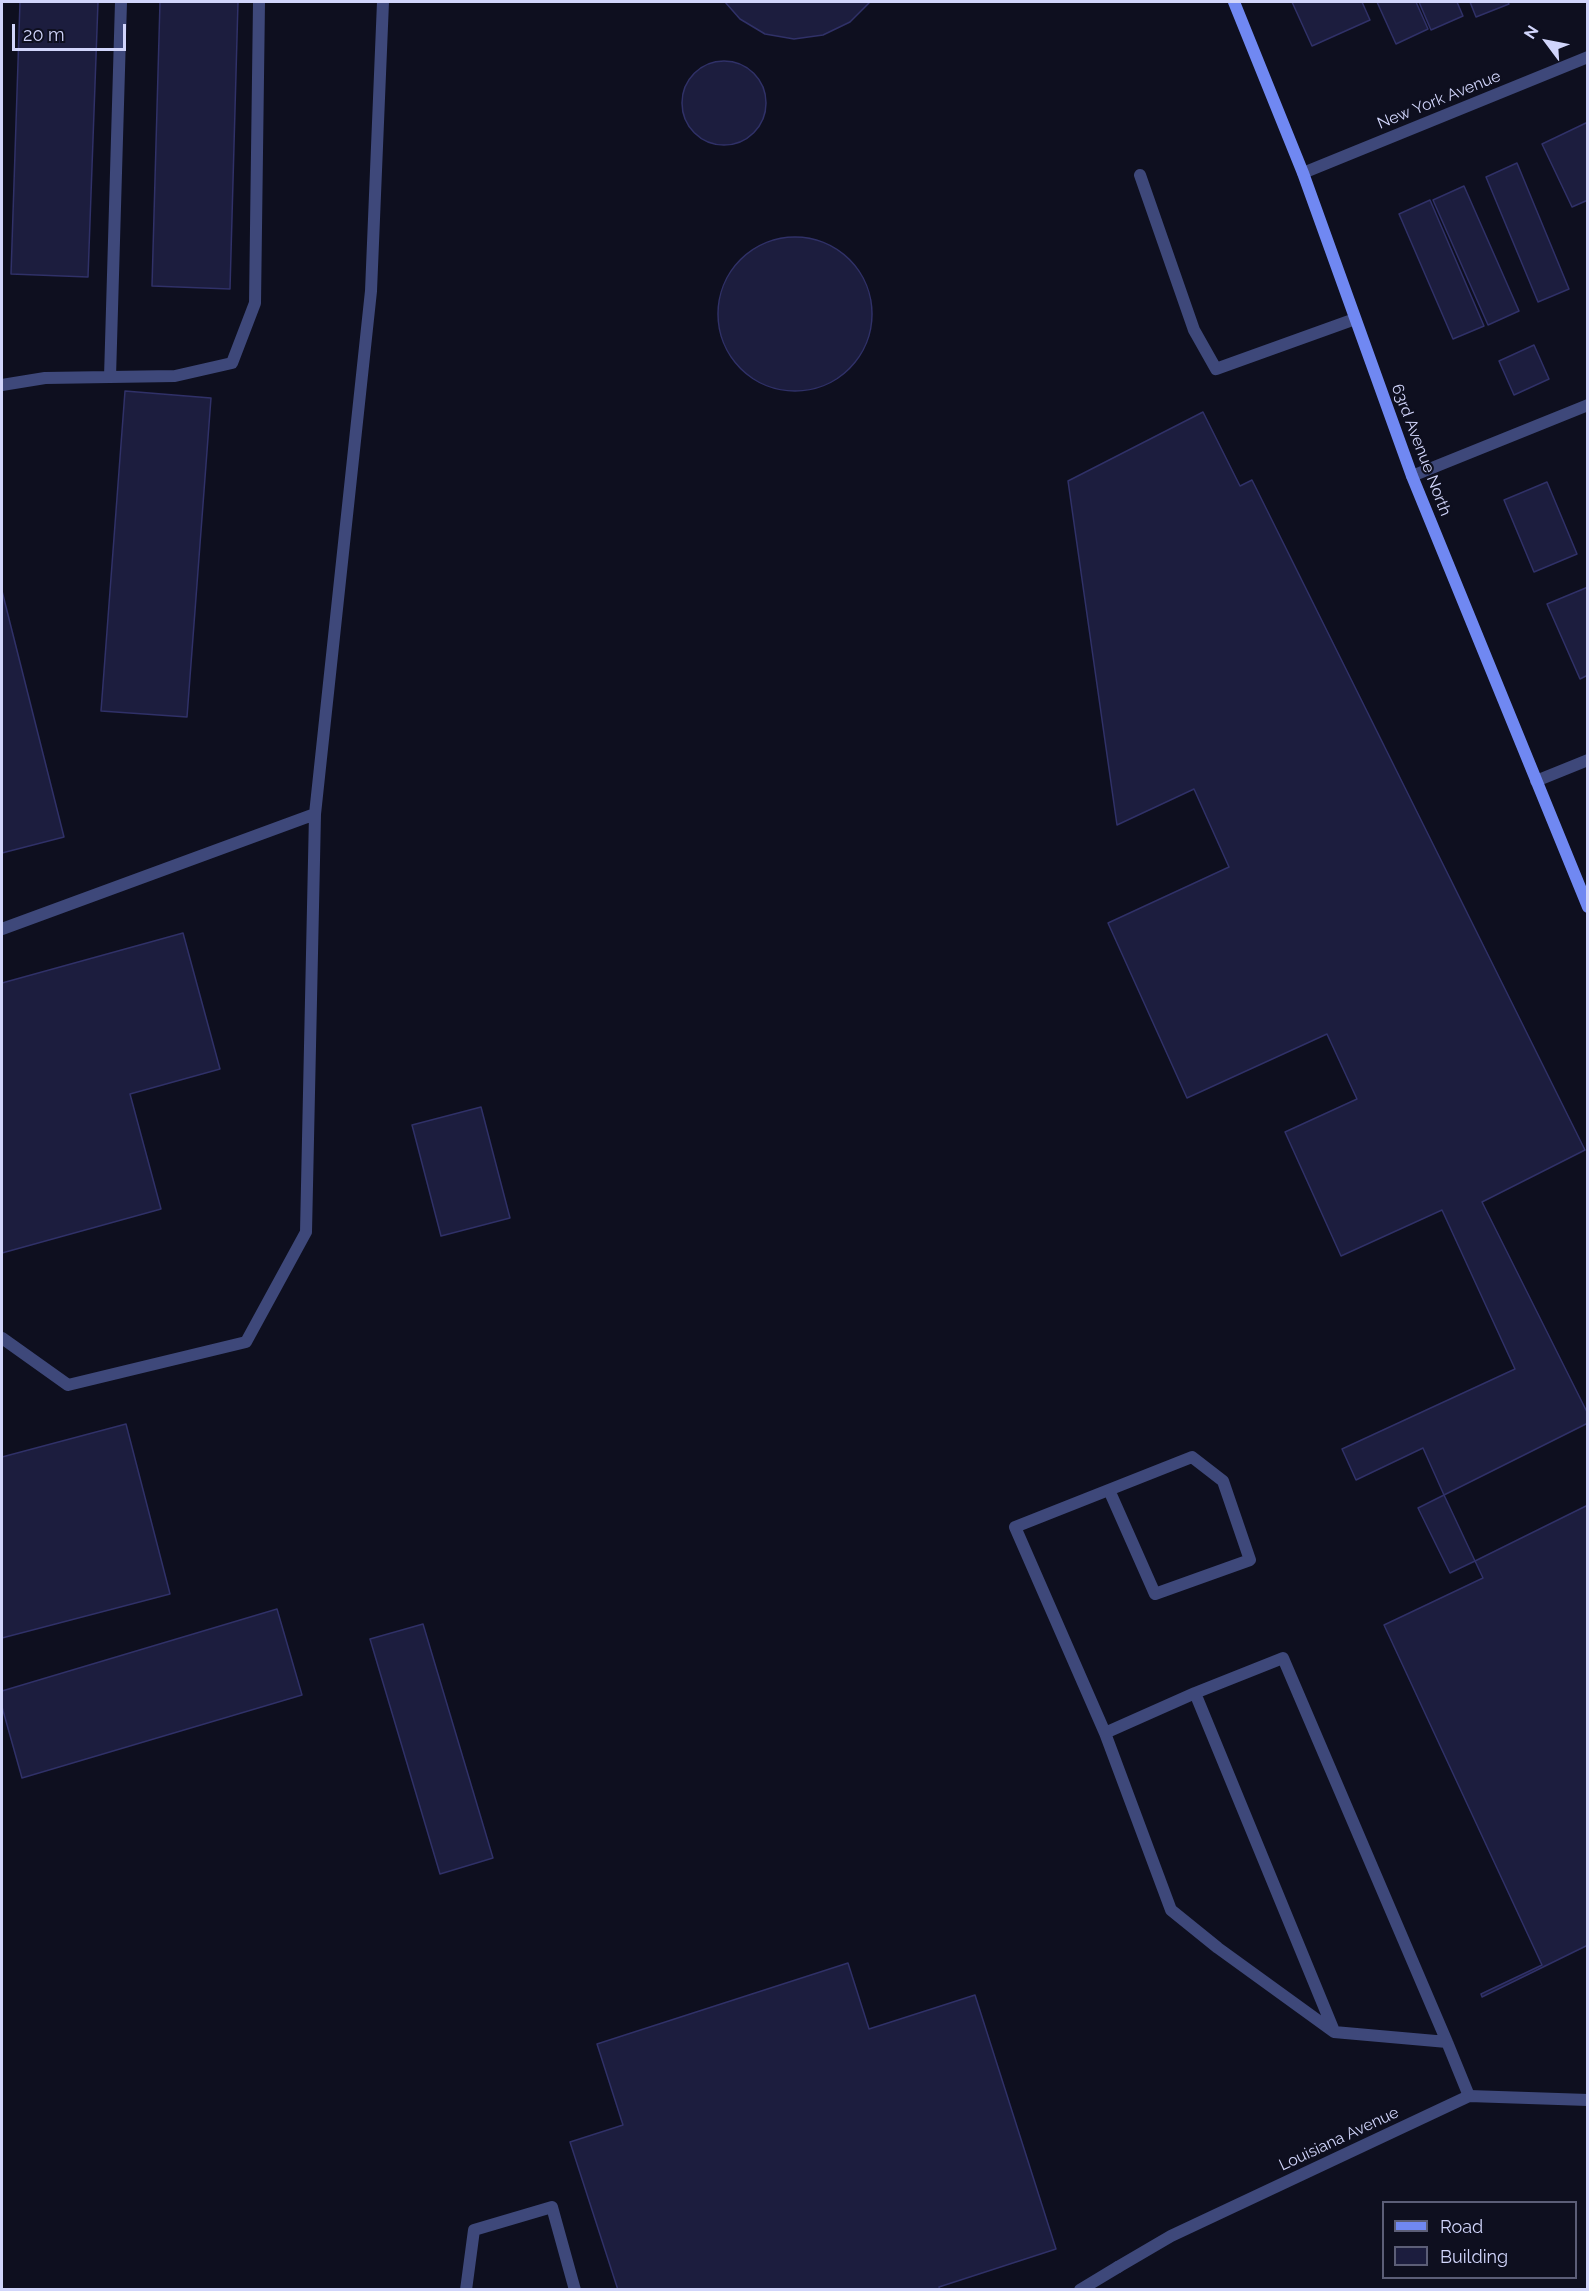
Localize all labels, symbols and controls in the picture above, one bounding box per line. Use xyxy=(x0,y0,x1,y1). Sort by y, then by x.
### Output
scale bar xyxy=(15,12,129,50)
north arrow xyxy=(1517,12,1577,72)
text: N xyxy=(1520,22,1543,42)
text: 20 m xyxy=(23,24,65,45)
street label: New York Avenue xyxy=(1375,67,1503,133)
street label: 63rd Avenue North xyxy=(1387,381,1455,519)
street label: Louisiana Avenue xyxy=(1276,2103,1402,2175)
legend xyxy=(1382,2201,1577,2279)
text: Road xyxy=(1440,2216,1483,2237)
text: Building xyxy=(1440,2246,1508,2267)

